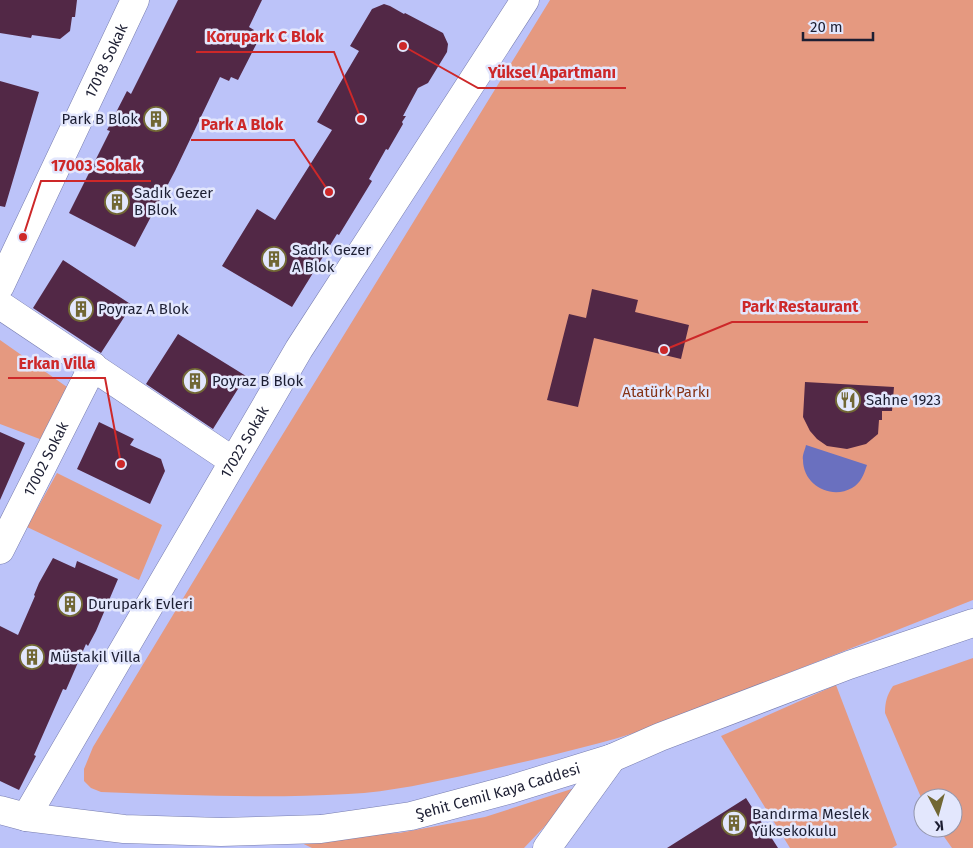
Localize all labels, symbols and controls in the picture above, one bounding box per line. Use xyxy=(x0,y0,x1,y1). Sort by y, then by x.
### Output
scale bar xyxy=(803,10,873,42)
text: 20 m xyxy=(810,18,843,36)
street label: 17018 Sokak xyxy=(81,21,132,101)
callout: Korupark C Blok xyxy=(196,21,334,52)
text: Korupark C Blok xyxy=(206,27,324,46)
callout: Yüksel Apartmanı xyxy=(478,57,626,88)
text: Yüksel Apartmanı xyxy=(487,63,616,82)
building icon: Park B Blok xyxy=(143,106,169,132)
callout: Park A Blok xyxy=(191,109,294,140)
place label: Park B Blok xyxy=(62,110,138,128)
text: Park A Blok xyxy=(201,115,283,134)
callout: 17003 Sokak xyxy=(41,150,151,181)
text: 17003 Sokak xyxy=(51,156,141,175)
place label: Sadık Gezer B Blok xyxy=(134,184,213,219)
building icon: Sadık Gezer B Blok xyxy=(104,189,130,215)
place label: Sadık Gezer A Blok xyxy=(292,241,371,276)
building icon: Sadık Gezer A Blok xyxy=(261,246,287,272)
callout: Park Restaurant xyxy=(732,291,868,322)
building icon: Poyraz A Blok xyxy=(68,296,94,322)
text: Park Restaurant xyxy=(742,297,859,316)
place label: Poyraz A Blok xyxy=(98,300,189,318)
callout: Erkan Villa xyxy=(8,347,105,378)
text: Erkan Villa xyxy=(19,354,96,373)
building icon: Poyraz B Blok xyxy=(182,368,208,394)
place label: Poyraz B Blok xyxy=(212,372,304,390)
park label: Atatürk Parkı xyxy=(622,383,710,401)
restaurant icon: Sahne 1923 xyxy=(835,387,861,413)
place label: Sahne 1923 xyxy=(866,391,941,409)
street label: 17022 Sokak xyxy=(217,403,273,481)
street label: 17002 Sokak xyxy=(20,418,73,499)
building icon: Durupark Evleri xyxy=(57,591,83,617)
place label: Durupark Evleri xyxy=(88,595,193,613)
building icon: Müstakil Villa xyxy=(19,644,45,670)
place label: Müstakil Villa xyxy=(50,648,141,666)
street label: Şehit Cemil Kaya Caddesi xyxy=(414,759,582,823)
north arrow xyxy=(913,788,963,838)
place label: Bandırma Meslek Yüksekokulu xyxy=(752,805,869,840)
building icon: Bandırma Meslek Yüksekokulu xyxy=(721,810,747,836)
text: K xyxy=(933,817,945,834)

